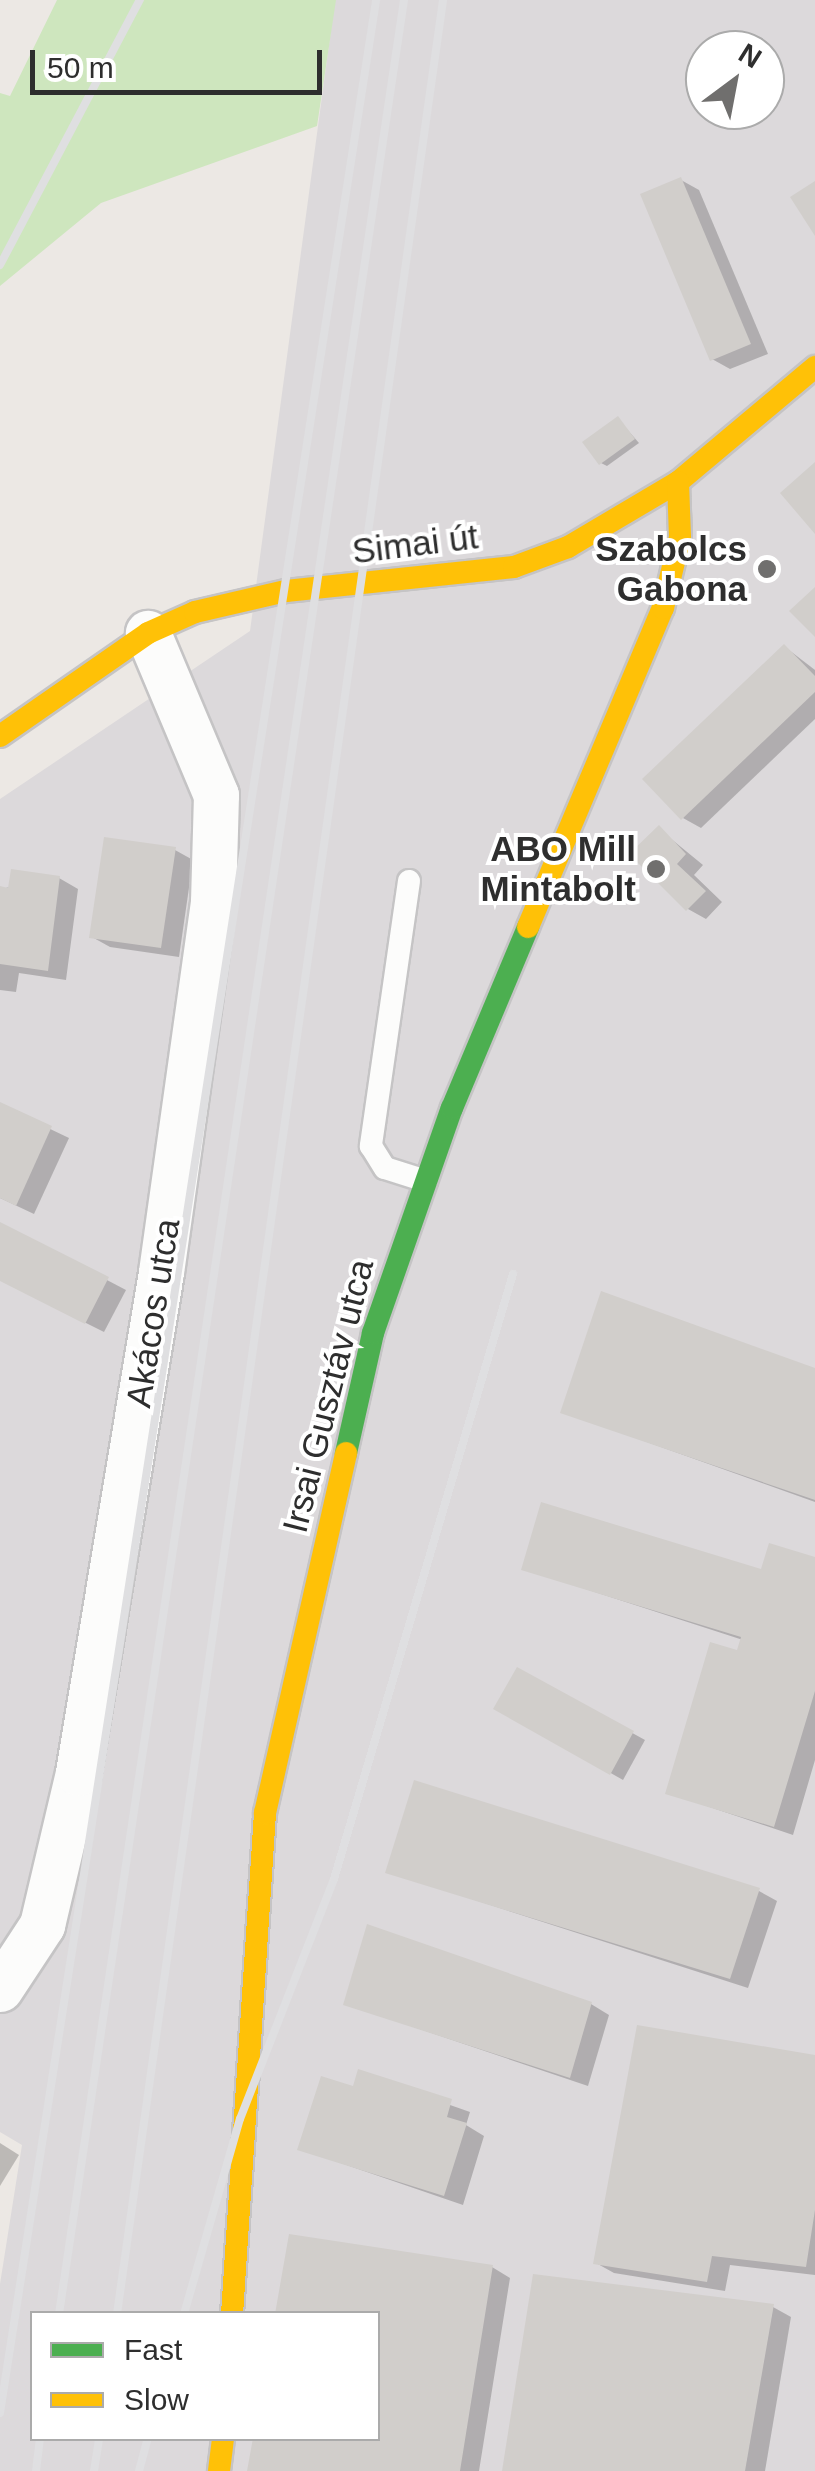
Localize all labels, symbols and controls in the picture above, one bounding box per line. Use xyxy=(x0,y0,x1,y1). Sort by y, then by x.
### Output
scale bar xyxy=(35,30,328,92)
north arrow xyxy=(685,30,785,130)
text: N xyxy=(733,37,767,74)
text: 50 m xyxy=(47,51,114,84)
street label: Simai út xyxy=(350,515,480,573)
place label: Szabolcs Gabona xyxy=(595,528,747,610)
marker: Szabolcs Gabona xyxy=(756,558,778,580)
place label: ABO Mill Mintabolt xyxy=(480,828,636,910)
marker: ABO Mill Mintabolt xyxy=(645,858,667,880)
street label: Akácos utca xyxy=(117,1216,189,1410)
street label: Irsai Gusztáv utca xyxy=(274,1255,382,1537)
legend xyxy=(30,2311,380,2441)
text: Fast xyxy=(124,2333,182,2366)
text: Slow xyxy=(124,2383,189,2416)

